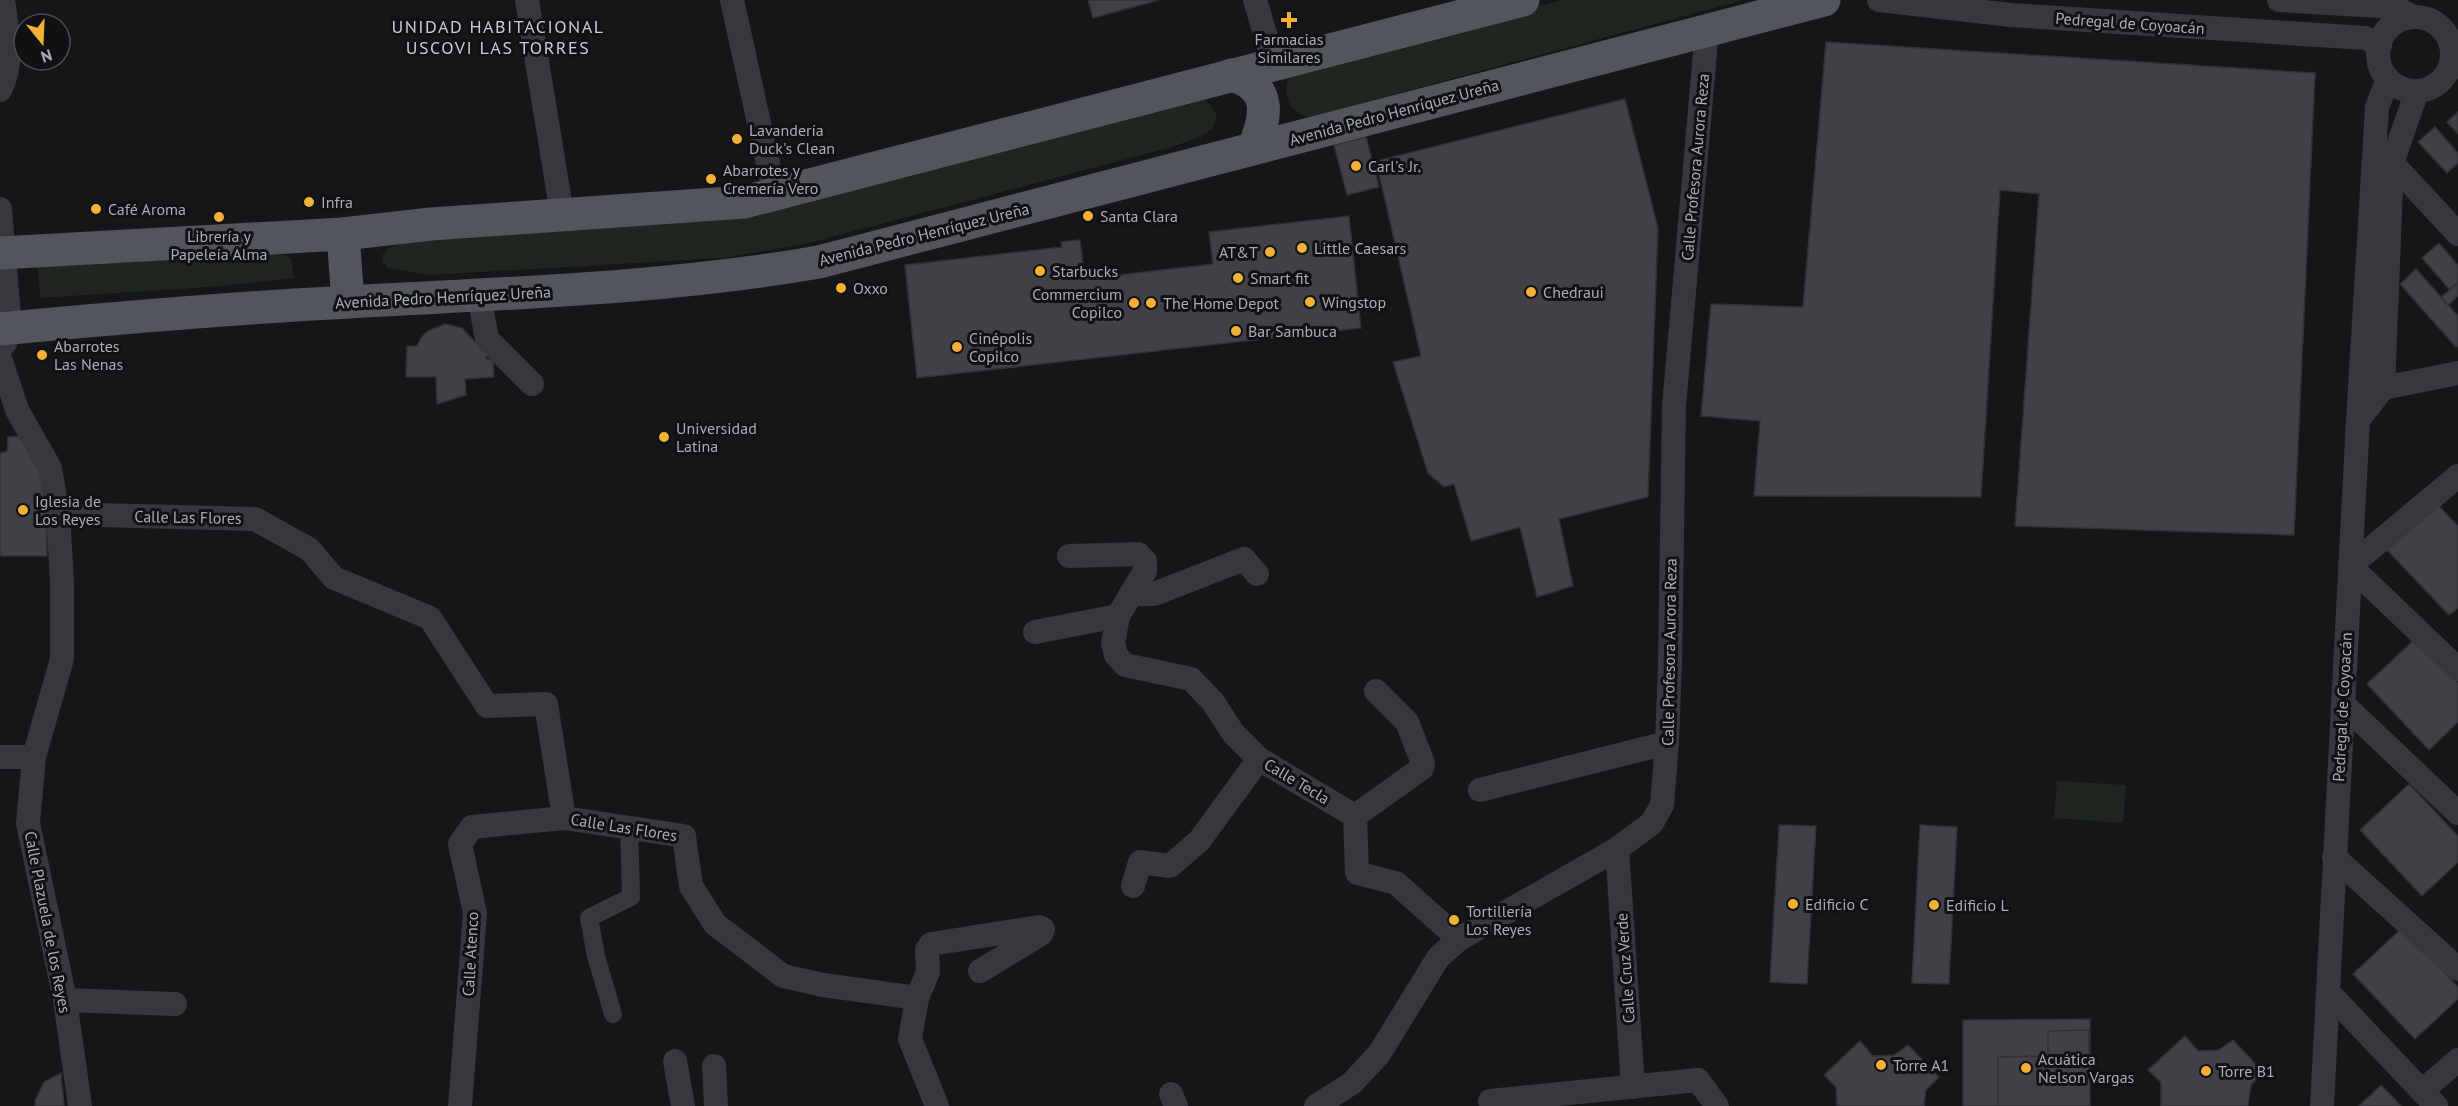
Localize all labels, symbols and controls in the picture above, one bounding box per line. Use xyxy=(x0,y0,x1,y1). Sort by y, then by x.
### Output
street label: Pedregal de Coyoacán xyxy=(2055,8,2205,38)
north arrow xyxy=(12,12,72,72)
marker: Farmacias Similares xyxy=(1282,13,1296,27)
district label: UNIDAD HABITACIONAL USCOVI LAS TORRES xyxy=(391,15,605,59)
place label: Farmacias Similares xyxy=(1255,29,1324,67)
text: N xyxy=(39,45,55,67)
street label: Calle Profesora Aurora Reza xyxy=(1677,73,1713,261)
street label: Avenida Pedro Henríquez Ureña xyxy=(1287,74,1501,150)
place label: Lavandería Duck's Clean xyxy=(749,120,835,158)
marker: Lavandería Duck's Clean xyxy=(730,132,744,146)
place label: Carl's Jr. xyxy=(1368,156,1421,176)
marker: Carl's Jr. xyxy=(1349,159,1363,173)
place label: Abarrotes y Cremería Vero xyxy=(723,160,818,198)
marker: Abarrotes y Cremería Vero xyxy=(704,172,718,186)
place label: Infra xyxy=(321,192,353,212)
marker: Infra xyxy=(302,195,316,209)
street label: Avenida Pedro Henríquez Ureña xyxy=(817,198,1031,270)
place label: Café Aroma xyxy=(108,199,186,219)
marker: Café Aroma xyxy=(89,202,103,216)
place label: Santa Clara xyxy=(1100,206,1178,226)
marker: Santa Clara xyxy=(1081,209,1095,223)
marker: Librería y Papeleía Alma xyxy=(212,210,226,224)
place label: Librería y Papeleía Alma xyxy=(171,226,267,264)
place label: Little Caesars xyxy=(1314,238,1407,258)
marker: Little Caesars xyxy=(1295,241,1309,255)
place label: AT&T xyxy=(1219,242,1258,262)
marker: AT&T xyxy=(1263,245,1277,259)
place label: Starbucks xyxy=(1052,261,1118,281)
marker: Starbucks xyxy=(1033,264,1047,278)
place label: Smart fit xyxy=(1250,268,1310,288)
marker: Smart fit xyxy=(1231,271,1245,285)
place label: Oxxo xyxy=(853,278,888,298)
street label: Avenida Pedro Henríquez Ureña xyxy=(335,281,551,313)
marker: Oxxo xyxy=(834,281,848,295)
place label: Chedraui xyxy=(1543,282,1604,302)
place label: Commercium Copilco xyxy=(1032,284,1122,322)
marker: Chedraui xyxy=(1524,285,1538,299)
place label: Wingstop xyxy=(1322,292,1386,312)
place label: The Home Depot xyxy=(1163,293,1280,313)
marker: Wingstop xyxy=(1303,295,1317,309)
marker: Commercium Copilco xyxy=(1127,296,1141,310)
marker: The Home Depot xyxy=(1144,296,1158,310)
place label: Bar Sambuca xyxy=(1248,321,1337,341)
marker: Bar Sambuca xyxy=(1229,324,1243,338)
place label: Cinépolis Copilco xyxy=(969,328,1032,366)
place label: Abarrotes Las Nenas xyxy=(54,336,123,374)
marker: Cinépolis Copilco xyxy=(950,340,964,354)
marker: Abarrotes Las Nenas xyxy=(35,348,49,362)
place label: Universidad Latina xyxy=(676,418,757,456)
marker: Universidad Latina xyxy=(657,430,671,444)
place label: Iglesia de Los Reyes xyxy=(35,491,101,529)
marker: Iglesia de Los Reyes xyxy=(16,503,30,517)
street label: Calle Las Flores xyxy=(134,506,242,528)
street label: Calle Profesora Aurora Reza xyxy=(1657,558,1681,746)
street label: Pedregal de Coyoacán xyxy=(2328,632,2356,782)
street label: Calle Tecla xyxy=(1261,754,1333,808)
street label: Calle Las Flores xyxy=(569,809,679,845)
street label: Calle Plazuela de los Reyes xyxy=(21,829,75,1015)
place label: Edificio C xyxy=(1805,894,1869,914)
place label: Edificio L xyxy=(1946,895,2009,915)
marker: Edificio C xyxy=(1786,897,1800,911)
marker: Edificio L xyxy=(1927,898,1941,912)
place label: Tortillería Los Reyes xyxy=(1466,901,1532,939)
street label: Calle Atenco xyxy=(458,911,482,997)
street label: Calle Cruz Verde xyxy=(1611,912,1639,1024)
marker: Tortillería Los Reyes xyxy=(1447,913,1461,927)
place label: Acuática Nelson Vargas xyxy=(2038,1049,2135,1087)
place label: Torre A1 xyxy=(1893,1055,1949,1075)
marker: Torre A1 xyxy=(1874,1058,1888,1072)
marker: Acuática Nelson Vargas xyxy=(2019,1061,2033,1075)
place label: Torre B1 xyxy=(2218,1061,2275,1081)
marker: Torre B1 xyxy=(2199,1064,2213,1078)

